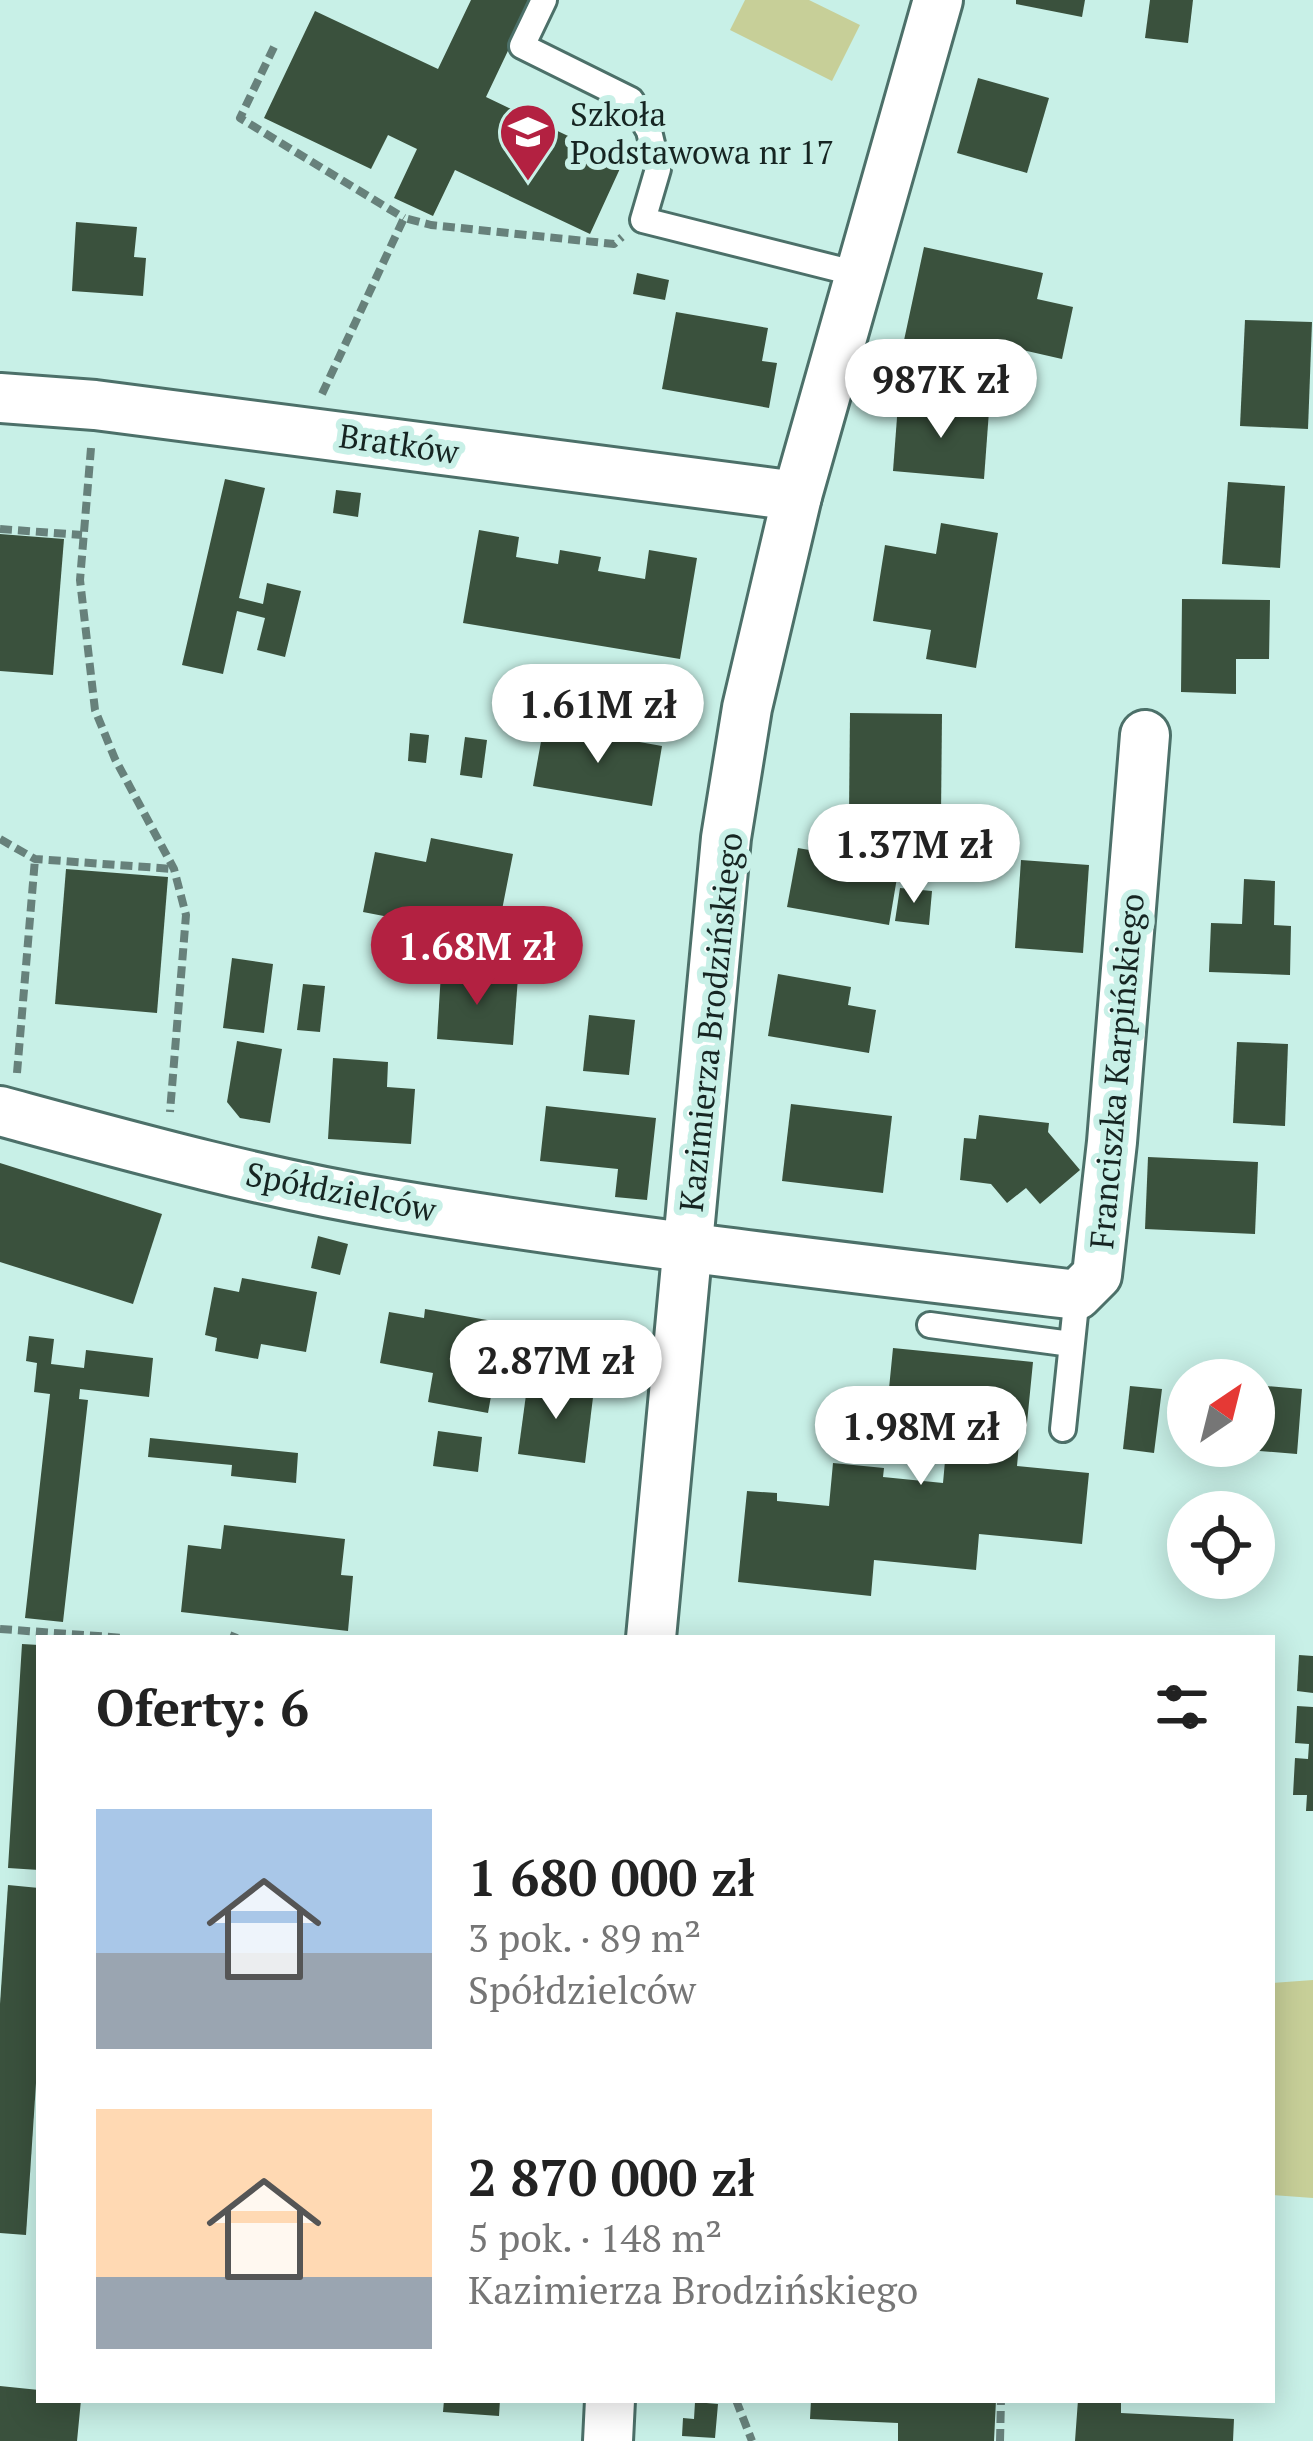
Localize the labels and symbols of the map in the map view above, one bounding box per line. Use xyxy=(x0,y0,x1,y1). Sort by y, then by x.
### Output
place label: Szkoła Podstawowa nr 17 xyxy=(570,92,834,173)
school or university icon: Szkoła Podstawowa nr 17 xyxy=(497,101,559,183)
pin: 987K zł xyxy=(830,339,1052,441)
street label: Bratków xyxy=(336,413,463,473)
pin: 1.61M zł xyxy=(474,664,722,766)
pin: 1.37M zł xyxy=(790,804,1038,906)
street label: Kazimierza Brodzińskiego xyxy=(669,830,751,1214)
street label: Franciszka Karpińskiego xyxy=(1079,891,1153,1251)
pin: 1.68M zł xyxy=(353,906,601,1008)
street label: Spółdzielców xyxy=(242,1151,441,1231)
pin: 2.87M zł xyxy=(432,1320,680,1422)
north arrow xyxy=(1167,1359,1275,1467)
pin: 1.98M zł xyxy=(797,1386,1045,1488)

